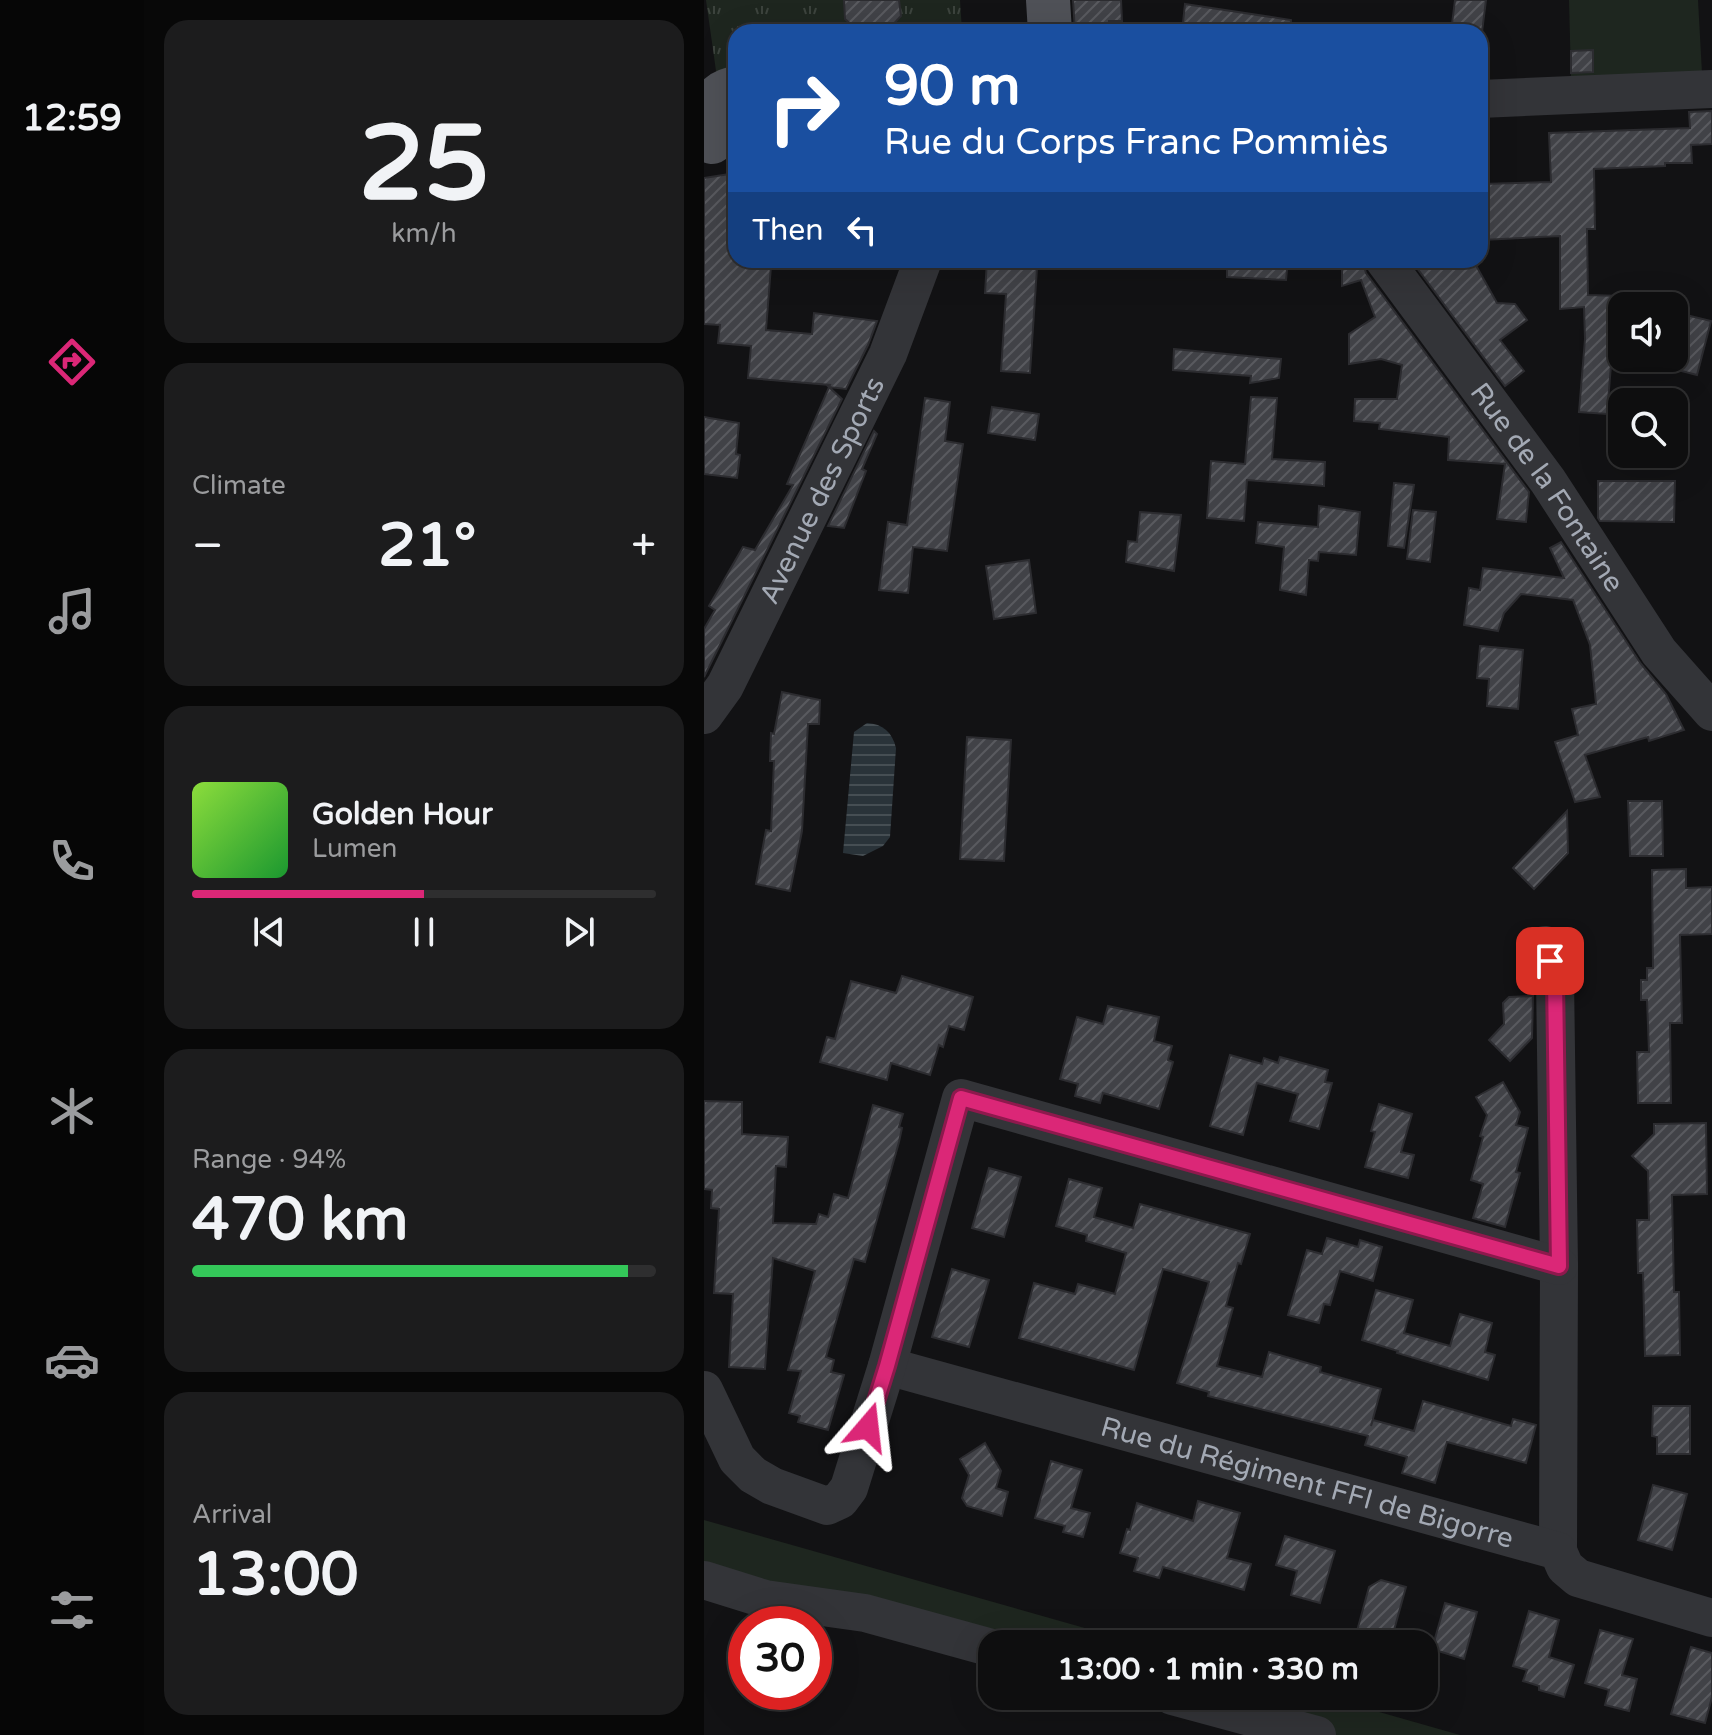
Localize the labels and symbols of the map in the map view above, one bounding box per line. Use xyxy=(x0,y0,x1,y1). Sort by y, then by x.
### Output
street label: Avenue des Sports xyxy=(752,372,892,610)
street label: Rue de la Fontaine xyxy=(1463,376,1631,598)
pin xyxy=(1516,927,1584,995)
position arrow xyxy=(826,1385,910,1469)
street label: Rue du Régiment FFI de Bigorre xyxy=(1097,1410,1517,1556)
speed limit sign: 30 xyxy=(728,1606,832,1710)

